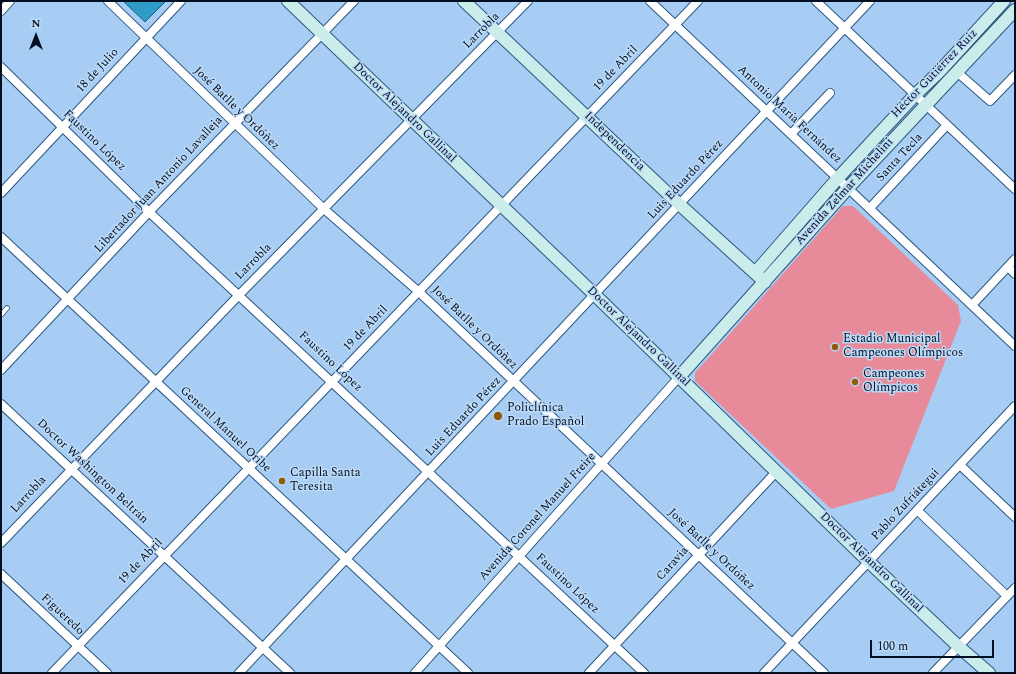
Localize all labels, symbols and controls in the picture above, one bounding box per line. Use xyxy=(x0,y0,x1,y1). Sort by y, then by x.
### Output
street label: Larrobla xyxy=(461,10,503,52)
text: N xyxy=(32,15,40,32)
north arrow xyxy=(16,16,56,56)
street label: Héctor Gutiérrez Ruiz xyxy=(889,27,981,121)
street label: 19 de Abril xyxy=(591,43,641,95)
street label: 18 de Julio xyxy=(74,46,122,96)
street label: Doctor Alejandro Gallinal xyxy=(349,60,459,166)
street label: Antonio María Fernández xyxy=(734,63,844,167)
street label: José Batlle y Ordóñez xyxy=(190,64,282,154)
street label: Faustino López xyxy=(60,107,128,175)
street label: Independencia xyxy=(581,109,647,175)
street label: Libertador Juan Antonio Lavalleja xyxy=(92,114,226,256)
street label: Santa Tecla xyxy=(874,131,926,185)
street label: Avenida Zelmar Michelini xyxy=(793,136,897,248)
street label: Luis Eduardo Pérez xyxy=(645,137,727,223)
street label: Larrobla xyxy=(233,241,275,283)
street label: José Batlle y Ordóñez xyxy=(428,283,520,373)
street label: Doctor Alejandro Gallinal xyxy=(583,284,693,390)
street label: 19 de Abril xyxy=(341,303,391,355)
street label: Faustino López xyxy=(295,329,365,395)
place label: Estadio Municipal Campeones Olímpicos xyxy=(843,333,963,361)
marker: Estadio Municipal Campeones Olímpicos xyxy=(830,342,840,352)
place label: Campeones Olímpicos xyxy=(863,368,925,396)
street label: Luis Eduardo Pérez xyxy=(423,374,505,460)
marker: Campeones Olímpicos xyxy=(850,377,860,387)
street label: General Manuel Oribe xyxy=(176,384,274,476)
place label: Policlínica Prado Español xyxy=(507,402,584,430)
marker: Policlínica Prado Español xyxy=(492,410,504,422)
street label: Doctor Washington Beltrán xyxy=(33,417,151,527)
street label: Avenida Coronel Manuel Freire xyxy=(477,450,599,584)
street label: Pablo Zufriátegui xyxy=(869,466,943,544)
place label: Capilla Santa Teresita xyxy=(290,467,361,495)
street label: Larrobla xyxy=(8,473,50,517)
marker: Capilla Santa Teresita xyxy=(277,476,287,486)
street label: José Batlle y Ordóñez xyxy=(664,506,758,594)
street label: Doctor Alejandro Gallinal xyxy=(816,510,926,616)
street label: 19 de Abril xyxy=(116,536,166,588)
street label: Caravia xyxy=(654,544,692,584)
street label: Faustino López xyxy=(532,551,602,617)
street label: Figueredo xyxy=(37,591,87,639)
scale bar xyxy=(872,632,996,658)
text: 100 m xyxy=(877,637,908,656)

